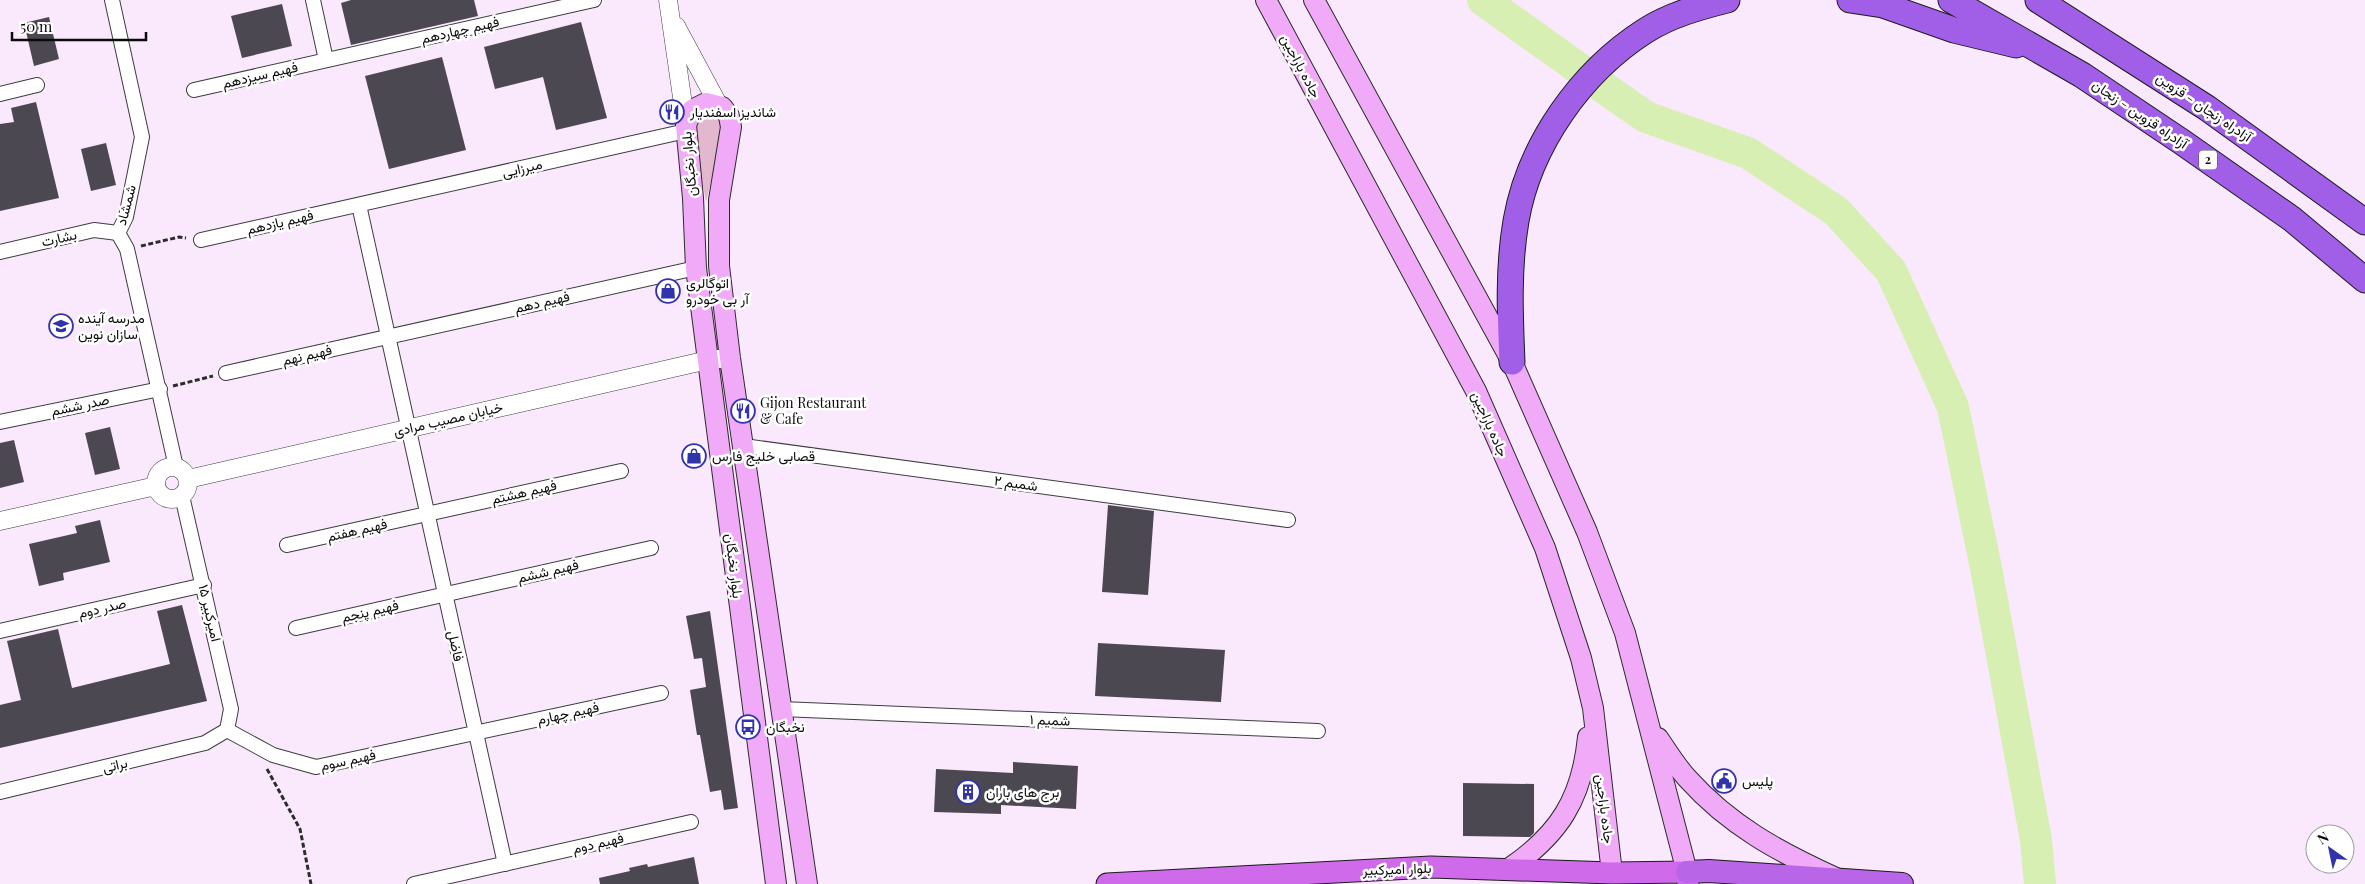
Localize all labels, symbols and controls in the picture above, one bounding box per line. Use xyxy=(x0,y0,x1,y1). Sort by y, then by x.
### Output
scale bar xyxy=(12,10,146,42)
street label: فهیم چهاردهم xyxy=(419,11,501,49)
text: 50 m xyxy=(20,16,53,36)
street label: جاده باراجین xyxy=(1277,31,1326,101)
street label: فهیم سیزدهم xyxy=(220,57,300,92)
street label: آزادراه زنجان - قزوین xyxy=(2153,68,2257,147)
street label: آزادراه قزوین - زنجان xyxy=(2089,75,2193,154)
restaurant icon: شاندیز اسفندیار xyxy=(659,99,685,125)
place label: شاندیز اسفندیار xyxy=(689,102,776,121)
street label: بلوار نخبگان xyxy=(676,131,701,197)
road number: 2 xyxy=(2199,150,2217,170)
street label: میرزایی xyxy=(500,154,544,181)
street label: شمشاد xyxy=(111,182,140,227)
street label: فهیم یازدهم xyxy=(245,205,315,238)
street label: بشارت xyxy=(39,224,78,251)
place label: اتوگالری آر بی خودرو xyxy=(686,273,750,308)
shop icon: اتوگالری آر بی خودرو xyxy=(655,278,681,304)
street label: فهیم دهم xyxy=(512,286,571,317)
place label: مدرسه آینده سازان نوین xyxy=(78,308,145,343)
school or university icon: مدرسه آینده سازان نوین xyxy=(48,313,74,339)
street label: فهیم نهم xyxy=(280,340,334,369)
street label: جاده باراجین xyxy=(1468,388,1513,459)
street label: صدر ششم xyxy=(49,389,111,420)
place label: Gijon Restaurant & Cafe xyxy=(760,393,867,428)
street label: خیابان مصیب مرادی xyxy=(391,397,504,440)
restaurant icon: Gijon Restaurant & Cafe xyxy=(730,398,756,424)
shop icon: قصابی خلیج فارس xyxy=(681,443,707,469)
place label: قصابی خلیج فارس xyxy=(712,446,815,467)
street label: شمیم ۲ xyxy=(993,470,1039,495)
street label: فهیم هشتم xyxy=(489,475,558,508)
street label: فهیم هفتم xyxy=(325,513,389,546)
street label: بلوار نخبگان xyxy=(721,533,748,599)
street label: فهیم ششم xyxy=(515,554,580,587)
street label: امیرکبیر ۱۵ xyxy=(195,582,226,643)
street label: صدر دوم xyxy=(76,593,128,622)
street label: فهیم پنجم xyxy=(339,595,401,627)
street label: فاضل xyxy=(444,629,469,663)
street label: فهیم چهارم xyxy=(535,697,601,729)
street label: شمیم ۱ xyxy=(1029,709,1071,730)
bus stop icon: نخبگان xyxy=(735,714,761,740)
place label: نخبگان xyxy=(766,717,805,736)
street label: فهیم سوم xyxy=(318,744,377,775)
street label: براتی xyxy=(100,752,129,777)
public building icon: پلیس xyxy=(1711,768,1737,794)
place label: پلیس xyxy=(1742,771,1773,791)
street label: جاده باراجین xyxy=(1592,773,1619,845)
building icon: برج های باران xyxy=(955,779,981,805)
place label: برج های باران xyxy=(986,782,1060,803)
north arrow xyxy=(2305,824,2355,874)
street label: فهیم دوم xyxy=(570,827,625,858)
text: N xyxy=(2313,827,2332,848)
street label: بلوار امیرکبیر xyxy=(1361,858,1432,879)

